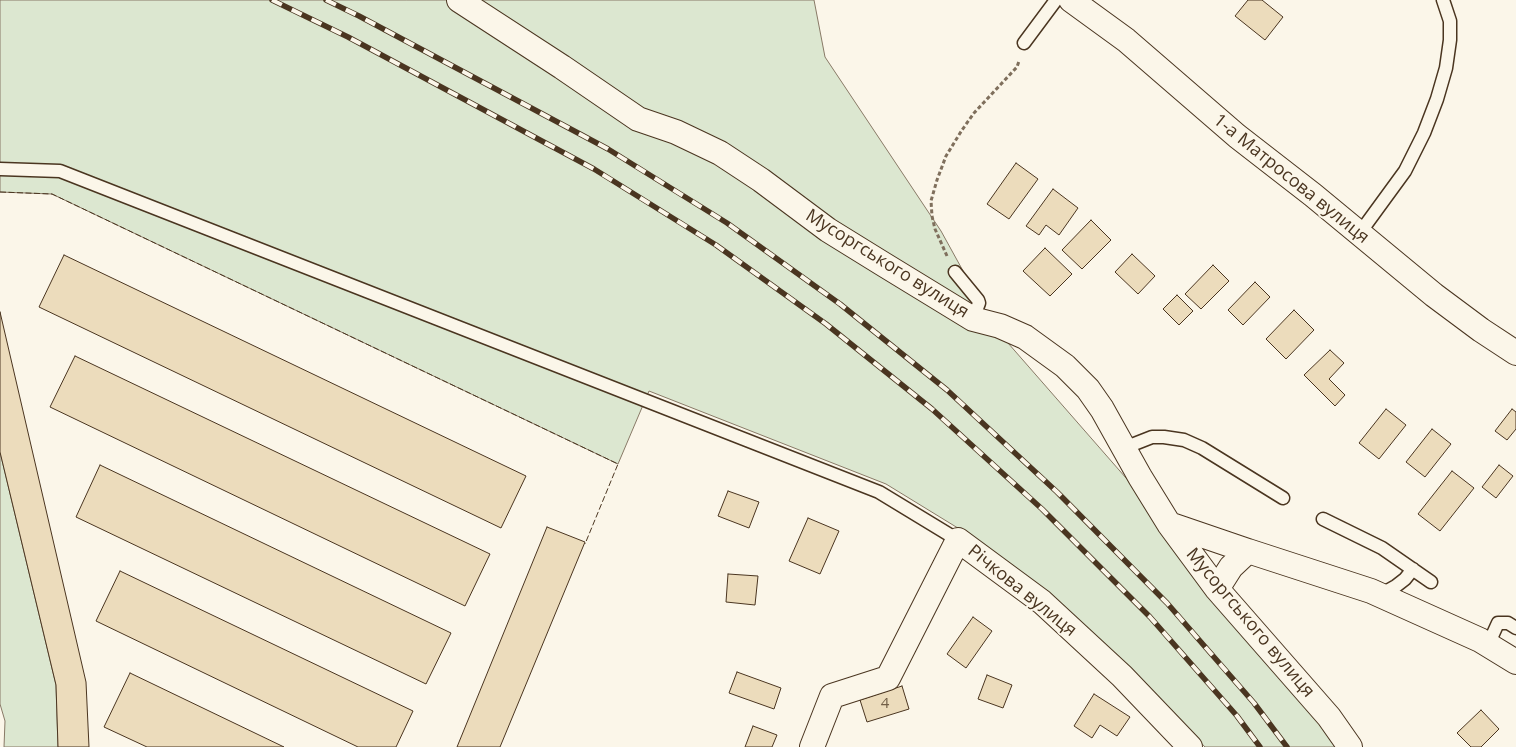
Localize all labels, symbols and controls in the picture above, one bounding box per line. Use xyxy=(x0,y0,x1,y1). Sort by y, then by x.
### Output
street label: 1-а Матросова вулиця xyxy=(1209,110,1373,248)
street label: Мусоргського вулиця xyxy=(801,205,973,323)
street label: Річкова вулиця xyxy=(963,541,1081,641)
street label: Мусоргського вулиця xyxy=(1181,544,1319,702)
house number: 4 xyxy=(881,695,889,713)

